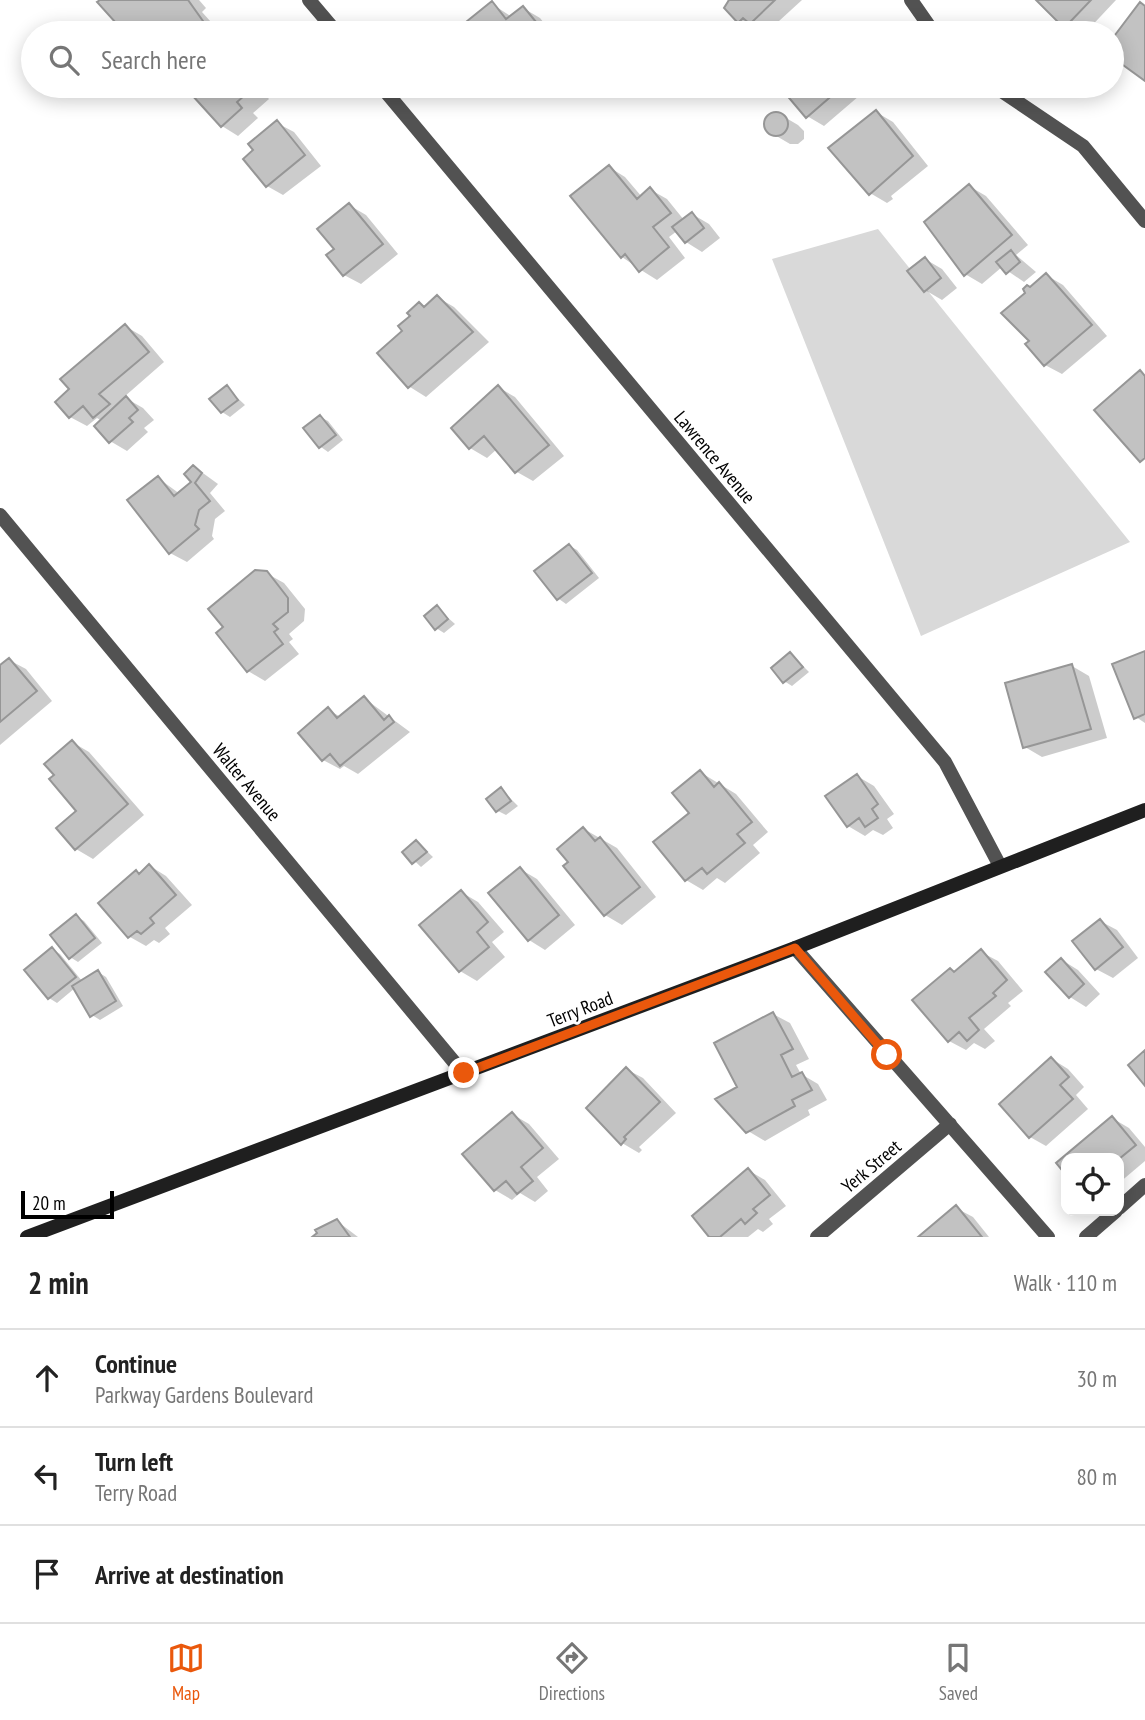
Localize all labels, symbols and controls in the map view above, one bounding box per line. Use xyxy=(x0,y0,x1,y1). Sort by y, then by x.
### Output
search box xyxy=(21,21,1124,98)
icon: search xyxy=(45,41,83,79)
text: Search here xyxy=(101,43,207,76)
street label: Lawrence Avenue xyxy=(669,406,761,508)
street label: Walter Avenue xyxy=(208,738,286,826)
street label: Terry Road xyxy=(544,986,616,1032)
route start xyxy=(871,1039,902,1070)
route end xyxy=(448,1057,479,1088)
street label: Yerk Street xyxy=(836,1134,906,1198)
map controls xyxy=(1061,1153,1124,1216)
button: locate xyxy=(1061,1153,1124,1216)
scale bar xyxy=(21,1188,114,1220)
text: 20 m xyxy=(32,1191,66,1215)
text: 2 min xyxy=(28,1263,89,1302)
text: Walk · 110 m xyxy=(1014,1268,1117,1297)
text: Continue xyxy=(95,1347,177,1380)
icon: ahead xyxy=(28,1359,66,1397)
text: 30 m xyxy=(1076,1364,1117,1393)
text: Parkway Gardens Boulevard xyxy=(95,1380,313,1409)
text: Turn left xyxy=(95,1445,173,1478)
icon: left xyxy=(28,1457,66,1495)
text: 80 m xyxy=(1076,1462,1117,1491)
text: Terry Road xyxy=(95,1478,177,1507)
icon: arrive xyxy=(28,1555,66,1593)
text: Arrive at destination xyxy=(95,1558,284,1591)
tab: Map xyxy=(167,1639,205,1705)
tab: Directions xyxy=(539,1639,605,1705)
tab: Saved xyxy=(939,1639,978,1705)

